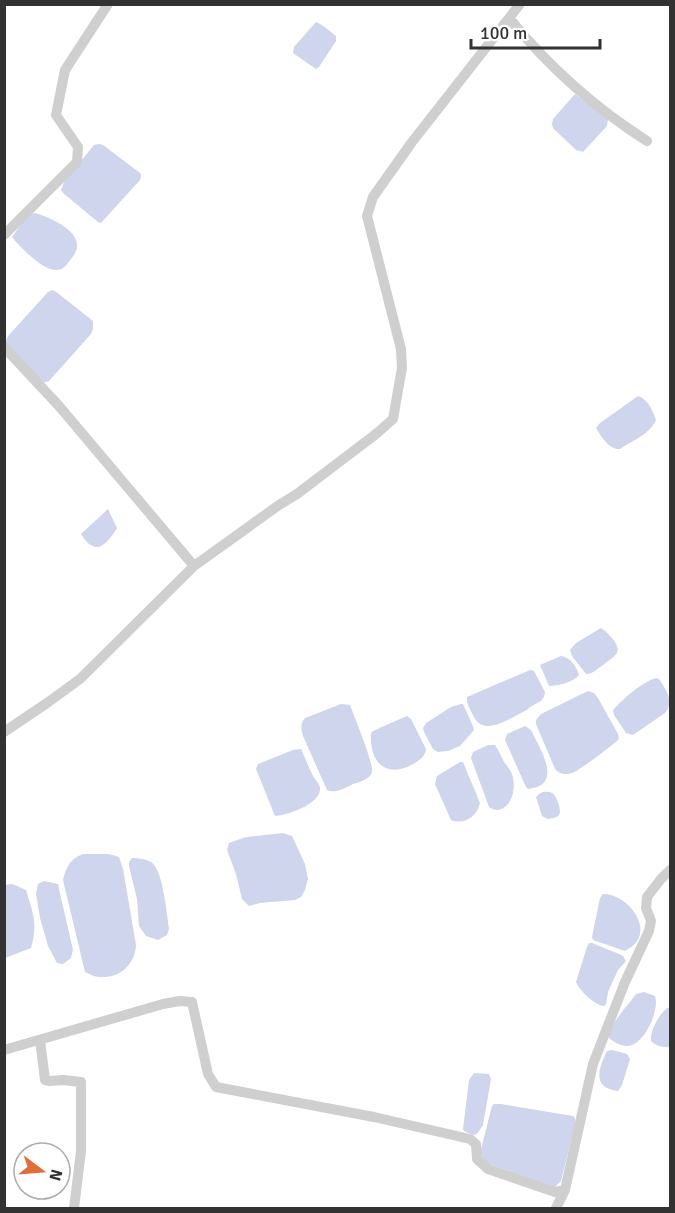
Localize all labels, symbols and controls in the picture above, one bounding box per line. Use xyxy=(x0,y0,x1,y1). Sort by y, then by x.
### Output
scale bar xyxy=(471,12,600,50)
text: 100 m xyxy=(480,22,527,44)
north arrow xyxy=(12,1141,72,1201)
text: N xyxy=(44,1167,67,1183)

